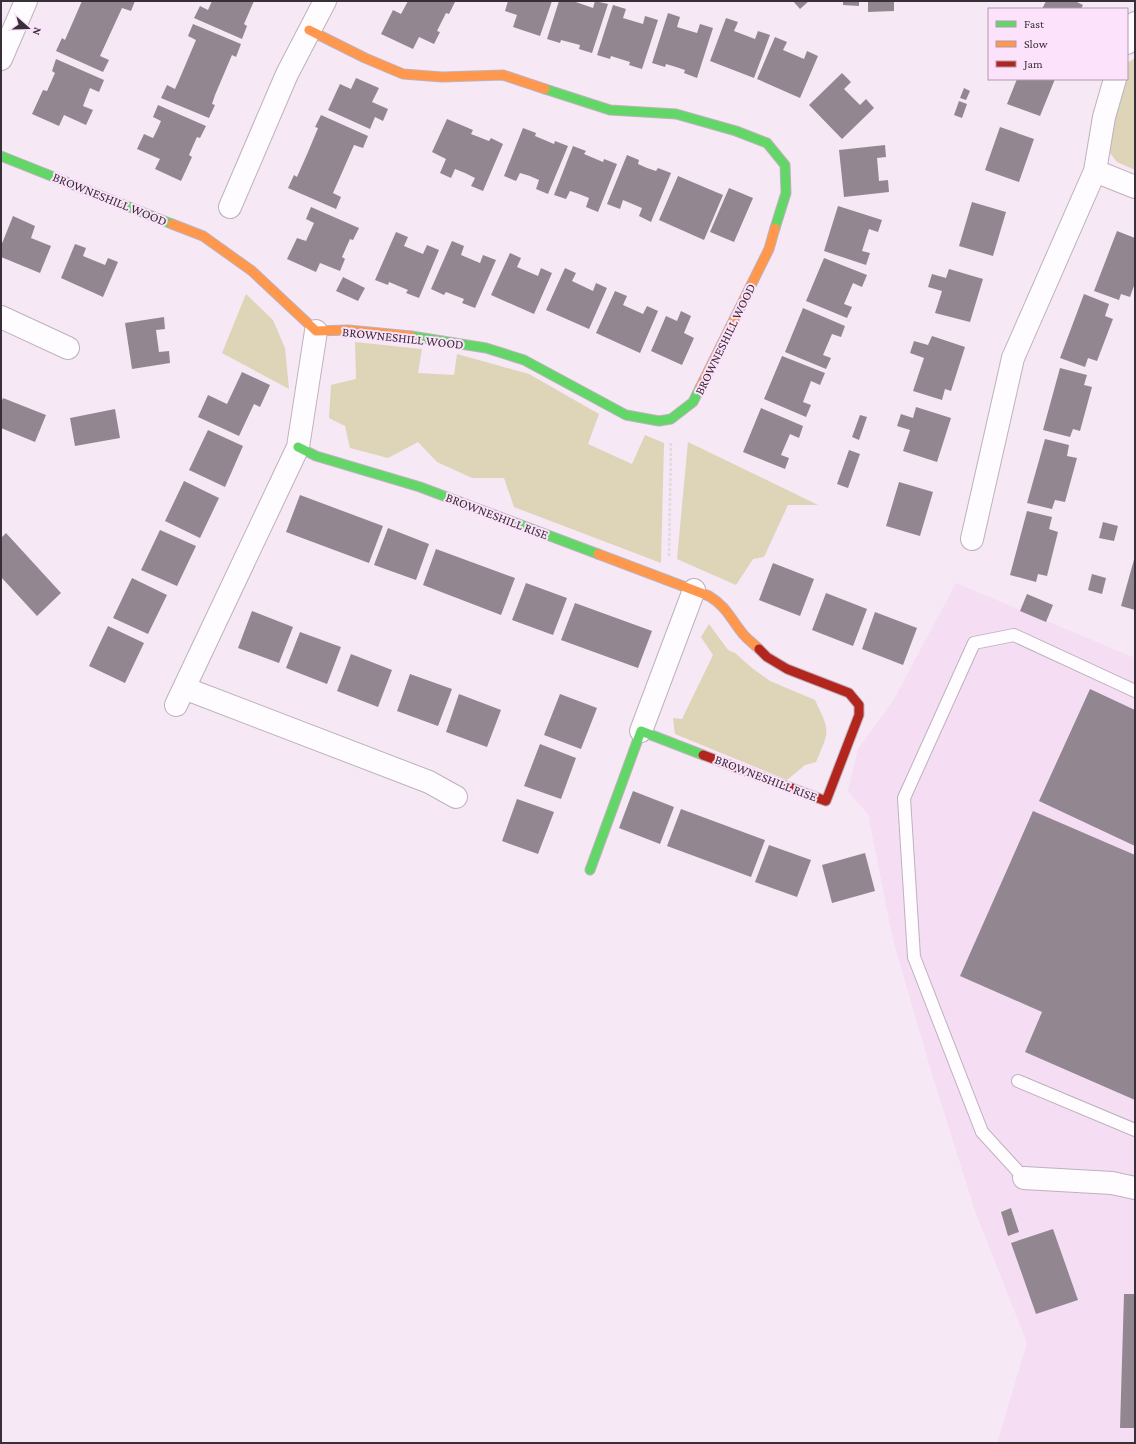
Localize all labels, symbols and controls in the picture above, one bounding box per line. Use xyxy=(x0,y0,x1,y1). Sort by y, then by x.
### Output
north arrow xyxy=(8,8,48,48)
legend xyxy=(988,8,1128,80)
text: Fast xyxy=(1024,17,1045,31)
text: N xyxy=(30,26,44,37)
text: Slow xyxy=(1024,37,1048,51)
text: Jam xyxy=(1023,57,1043,71)
street label: BROWNESHILL WOOD xyxy=(51,169,169,229)
street label: BROWNESHILL WOOD xyxy=(692,281,758,397)
street label: BROWNESHILL WOOD xyxy=(342,324,464,352)
street label: BROWNESHILL RISE xyxy=(444,490,550,542)
street label: BROWNESHILL RISE xyxy=(713,752,819,804)

